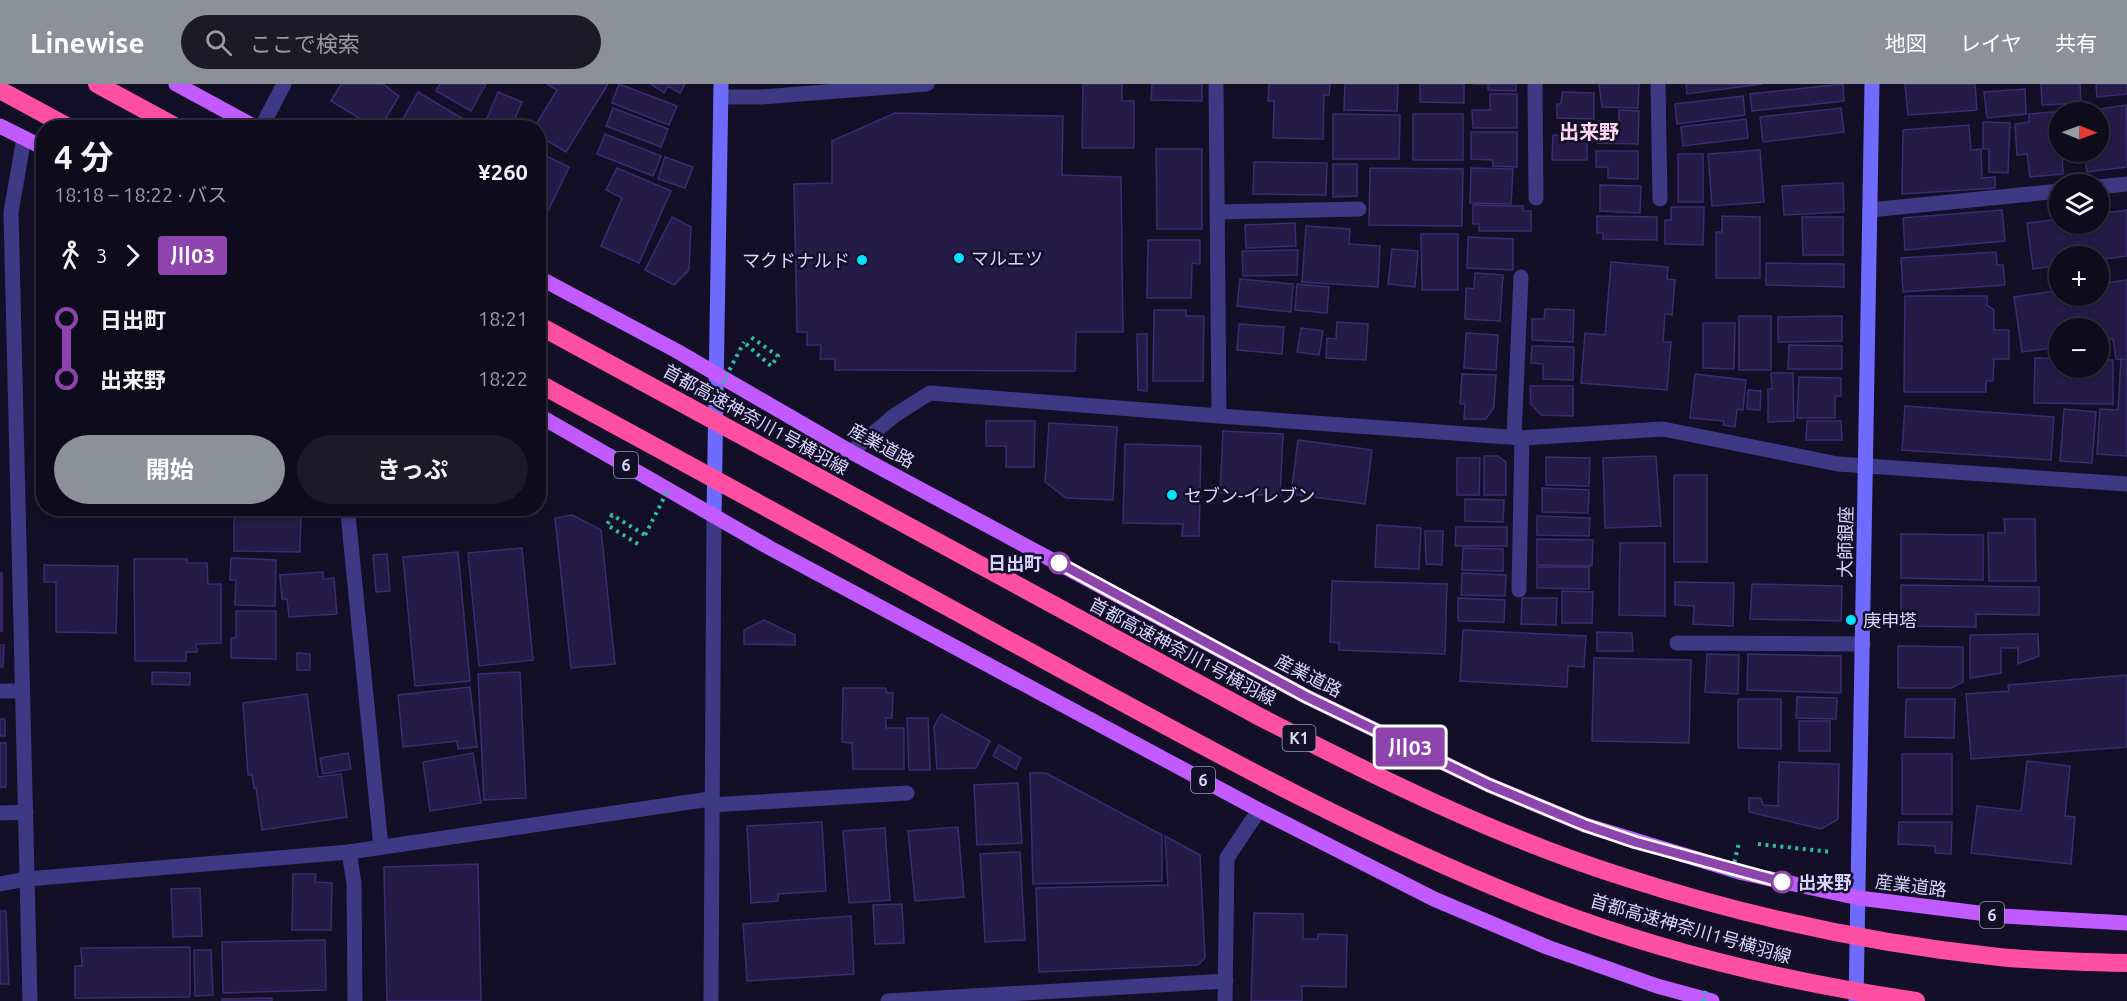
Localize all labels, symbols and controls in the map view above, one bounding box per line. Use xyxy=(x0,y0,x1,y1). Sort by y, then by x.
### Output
search box xyxy=(181,15,601,69)
icon: search xyxy=(202,26,235,59)
text: Linewise xyxy=(30,27,145,58)
text: ここで検索 xyxy=(250,31,360,56)
text: 地図 xyxy=(1885,31,1927,55)
text: レイヤ xyxy=(1960,31,2022,55)
text: 共有 xyxy=(2055,31,2097,55)
north arrow xyxy=(2049,102,2109,162)
map controls xyxy=(2049,102,2109,378)
district label: 出来野 xyxy=(1559,120,1619,143)
text: 4 分 xyxy=(54,138,113,175)
text: ¥260 xyxy=(478,159,528,184)
button: layers xyxy=(2049,174,2109,234)
text: 18:18 – 18:22 · バス xyxy=(54,183,227,206)
icon: walk xyxy=(54,239,87,272)
icon: forward xyxy=(116,239,149,272)
text: 川03 xyxy=(170,243,215,267)
text: 3 xyxy=(96,244,107,267)
button: + xyxy=(2049,246,2109,306)
place label: マルエツ xyxy=(971,248,1043,268)
place label: マクドナルド xyxy=(742,250,850,270)
marker: マルエツ xyxy=(952,251,966,265)
marker: マクドナルド xyxy=(855,253,869,267)
text: 日出町 xyxy=(100,307,166,332)
text: 18:21 xyxy=(478,307,528,330)
button: − xyxy=(2049,318,2109,378)
street label: 首都高速神奈川1号横羽線 xyxy=(660,360,852,478)
text: 出来野 xyxy=(100,367,166,392)
text: 18:22 xyxy=(478,367,528,390)
street label: 産業道路 xyxy=(846,419,918,471)
button: 開始 xyxy=(54,435,285,504)
button: きっぷ xyxy=(297,435,528,504)
road number: 6 xyxy=(614,452,638,478)
place label: セブン-イレブン xyxy=(1184,485,1315,505)
marker: セブン-イレブン xyxy=(1165,488,1179,502)
street label: 大師銀座 xyxy=(1834,506,1856,578)
marker: 日出町 xyxy=(1048,552,1070,574)
place label: 日出町 xyxy=(988,553,1042,573)
street label: 首都高速神奈川1号横羽線 xyxy=(1086,593,1280,709)
place label: 庚申塔 xyxy=(1863,610,1917,630)
marker: 庚申塔 xyxy=(1844,613,1858,627)
street label: 産業道路 xyxy=(1272,650,1346,700)
road number: K1 xyxy=(1282,725,1316,751)
line badge: 川03 xyxy=(1376,728,1444,766)
text: 川03 xyxy=(1388,735,1432,759)
road number: 6 xyxy=(1191,767,1215,793)
marker: 出来野 xyxy=(1771,871,1793,893)
street label: 産業道路 xyxy=(1874,871,1948,899)
place label: 出来野 xyxy=(1798,872,1852,892)
street label: 首都高速神奈川1号横羽線 xyxy=(1588,890,1794,966)
road number: 6 xyxy=(1980,902,2004,928)

